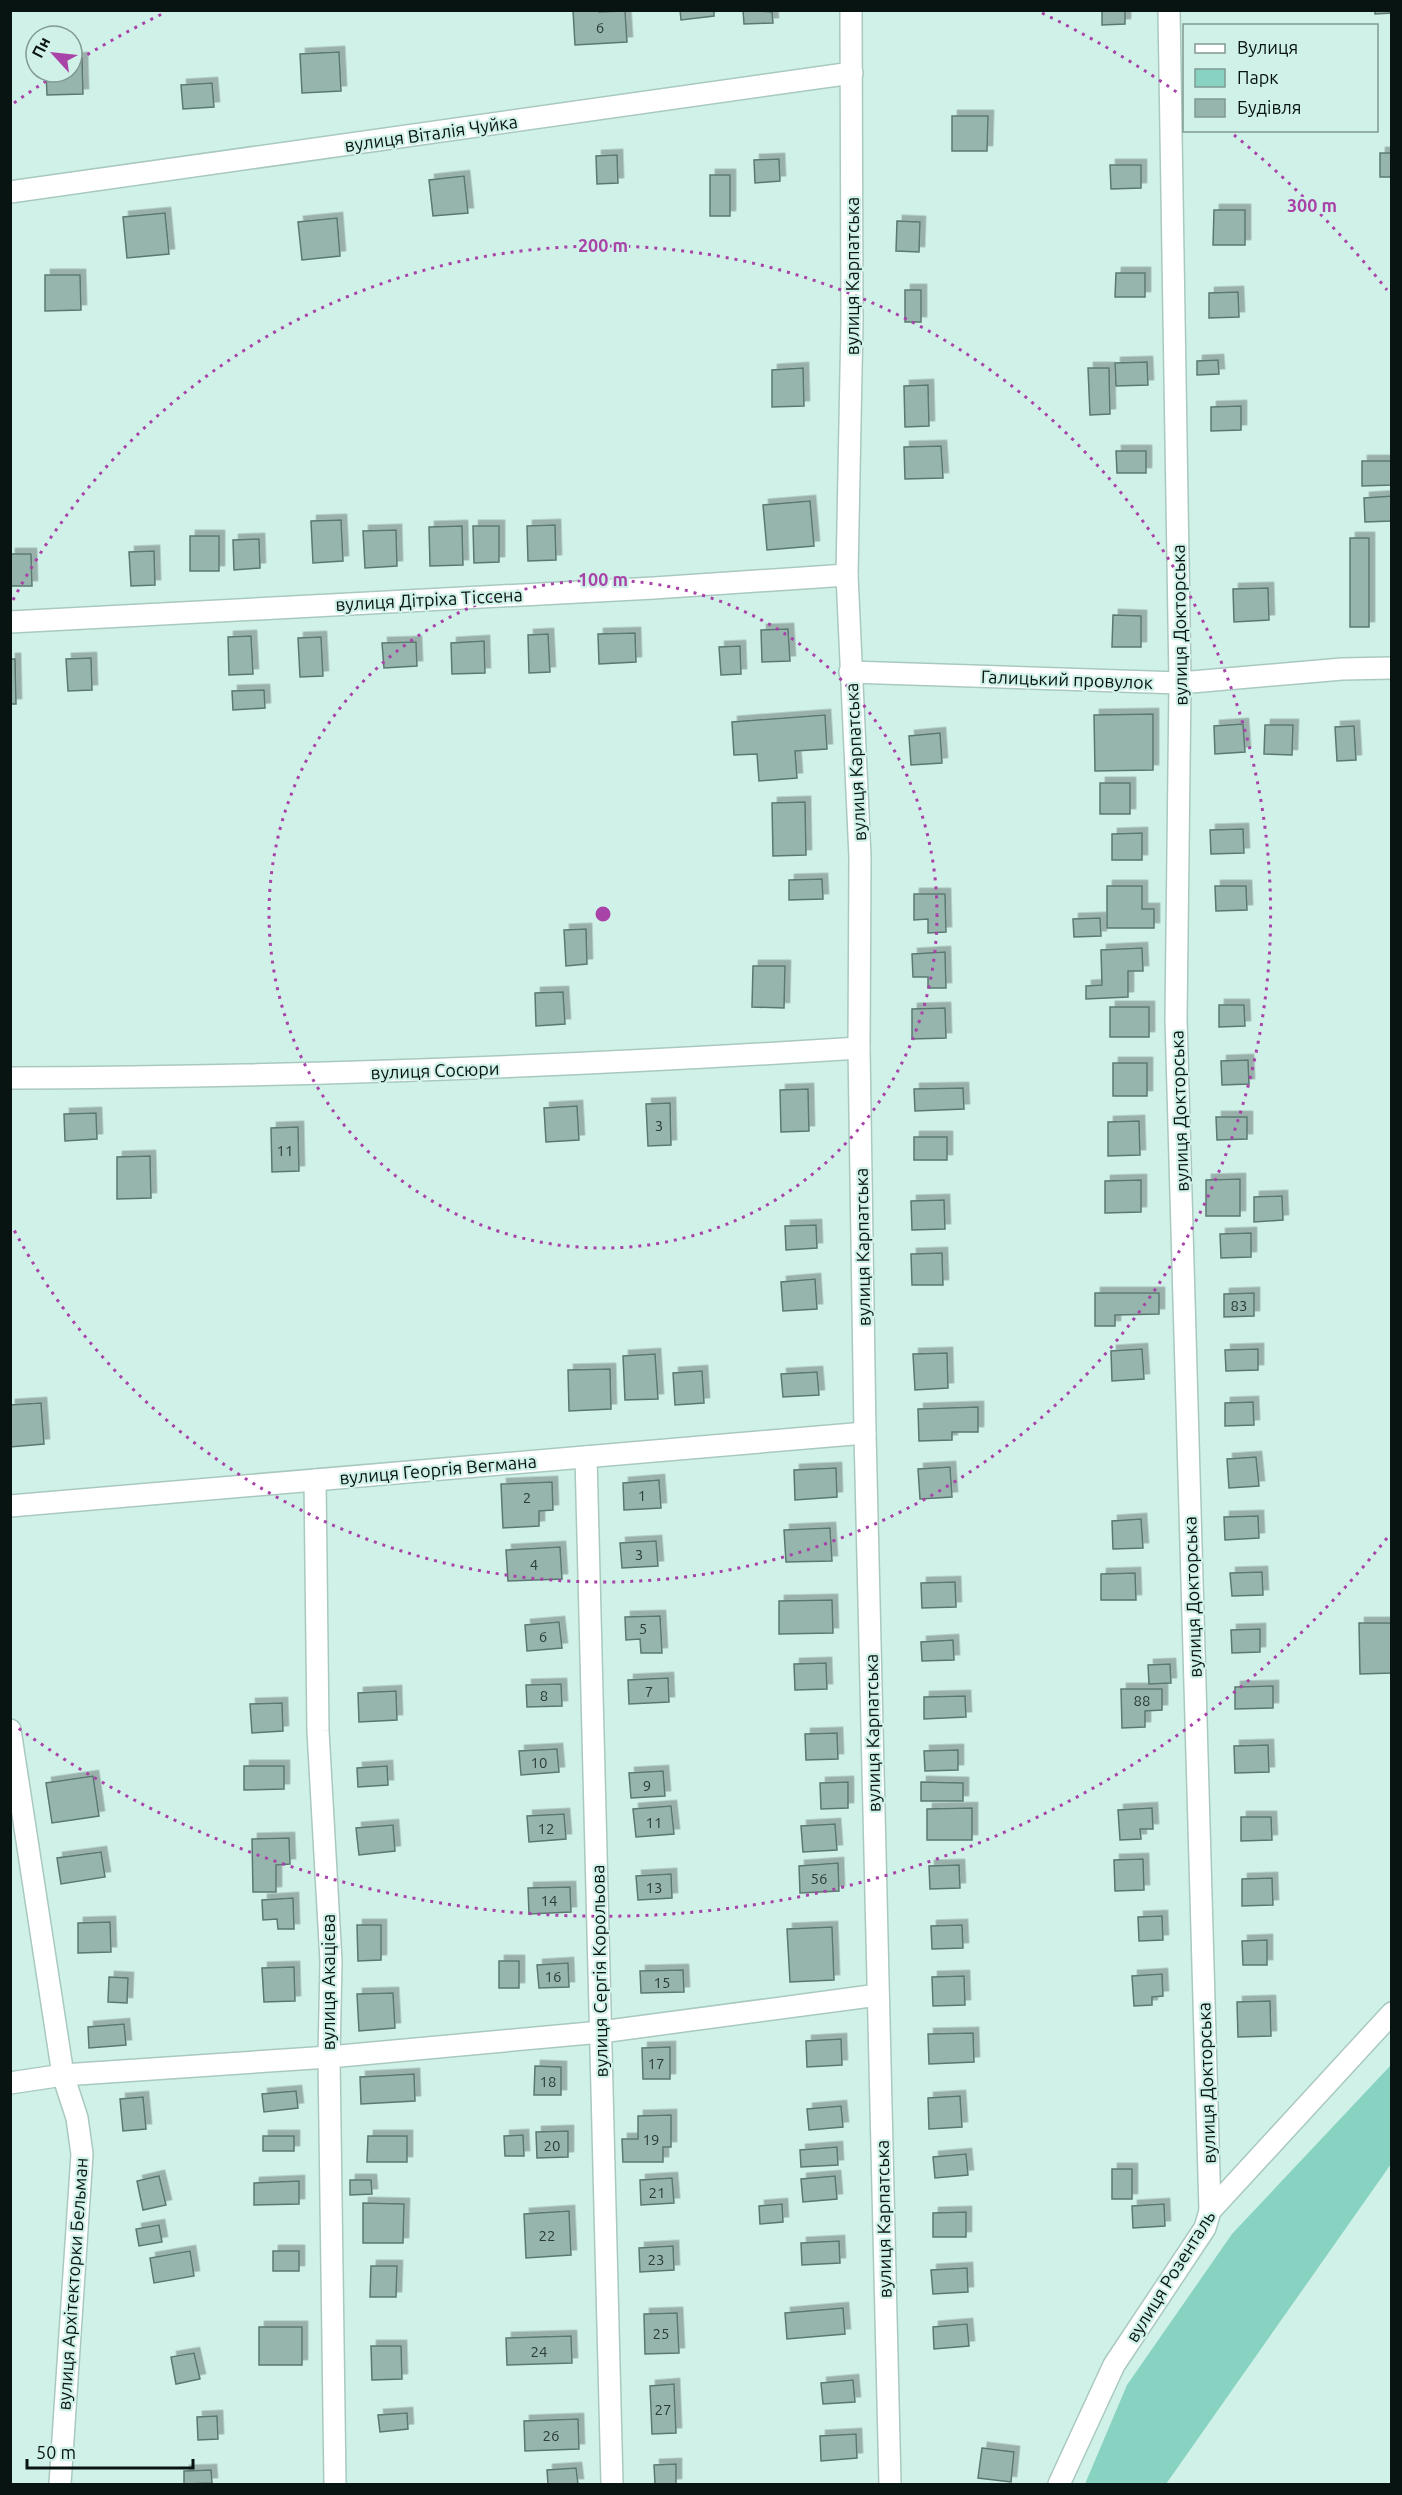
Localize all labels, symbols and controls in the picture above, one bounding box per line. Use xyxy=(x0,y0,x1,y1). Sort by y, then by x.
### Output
house number: 6 xyxy=(596,19,604,36)
north arrow xyxy=(24,24,84,84)
legend xyxy=(1183,24,1378,132)
text: Пн xyxy=(28,34,53,61)
text: Вулиця xyxy=(1237,37,1298,57)
text: Парк xyxy=(1237,67,1278,87)
text: Будівля xyxy=(1237,97,1302,117)
street label: вулиця Віталія Чуйка xyxy=(343,111,519,155)
text: 300 m xyxy=(1287,195,1337,215)
street label: вулиця Карпатська xyxy=(842,197,862,355)
text: 200 m xyxy=(578,235,628,255)
street label: вулиця Докторська xyxy=(1168,544,1190,706)
text: 100 m xyxy=(578,569,628,589)
street label: вулиця Дітріха Тіссена xyxy=(335,584,523,614)
street label: Галицький провулок xyxy=(981,666,1153,692)
street label: вулиця Карпатська xyxy=(841,682,869,842)
centre of rings xyxy=(593,904,613,924)
street label: вулиця Докторська xyxy=(1166,1030,1192,1192)
street label: вулиця Сосюри xyxy=(370,1058,500,1082)
house number: 3 xyxy=(655,1117,663,1134)
house number: 11 xyxy=(277,1142,293,1159)
street label: вулиця Карпатська xyxy=(851,1168,873,1326)
house number: 83 xyxy=(1231,1297,1247,1314)
street label: вулиця Георгія Вегмана xyxy=(338,1450,538,1488)
house number: 1 xyxy=(638,1487,646,1504)
house number: 2 xyxy=(523,1489,531,1506)
street label: вулиця Докторська xyxy=(1179,1516,1205,1678)
house number: 3 xyxy=(635,1546,643,1563)
house number: 4 xyxy=(530,1556,538,1573)
house number: 5 xyxy=(639,1620,647,1637)
house number: 6 xyxy=(539,1628,547,1645)
street label: вулиця Карпатська xyxy=(861,1654,883,1812)
house number: 7 xyxy=(645,1683,653,1700)
house number: 8 xyxy=(540,1687,548,1704)
house number: 88 xyxy=(1134,1692,1150,1709)
house number: 10 xyxy=(531,1754,547,1771)
house number: 9 xyxy=(643,1777,651,1794)
house number: 11 xyxy=(646,1814,662,1831)
house number: 12 xyxy=(538,1820,554,1837)
street label: вулиця Сергія Корольова xyxy=(587,1865,611,2077)
house number: 56 xyxy=(811,1870,827,1887)
house number: 13 xyxy=(646,1879,662,1896)
house number: 14 xyxy=(541,1892,557,1909)
street label: вулиця Акацієва xyxy=(318,1914,338,2050)
house number: 16 xyxy=(545,1968,561,1985)
house number: 15 xyxy=(654,1974,670,1991)
street label: вулиця Докторська xyxy=(1193,2002,1219,2164)
house number: 17 xyxy=(648,2055,664,2072)
house number: 18 xyxy=(540,2073,556,2090)
house number: 19 xyxy=(643,2131,659,2148)
house number: 20 xyxy=(544,2137,560,2154)
street label: вулиця Карпатська xyxy=(872,2140,894,2298)
street label: вулиця Архітекторки Бельман xyxy=(53,2157,91,2411)
house number: 21 xyxy=(649,2184,665,2201)
street label: вулиця Розенталь xyxy=(1122,2207,1218,2345)
house number: 22 xyxy=(539,2227,555,2244)
house number: 23 xyxy=(648,2251,664,2268)
house number: 25 xyxy=(653,2325,669,2342)
house number: 24 xyxy=(531,2343,547,2360)
house number: 27 xyxy=(655,2401,671,2418)
house number: 26 xyxy=(543,2427,559,2444)
scale bar xyxy=(27,2432,194,2470)
text: 50 m xyxy=(36,2442,76,2462)

